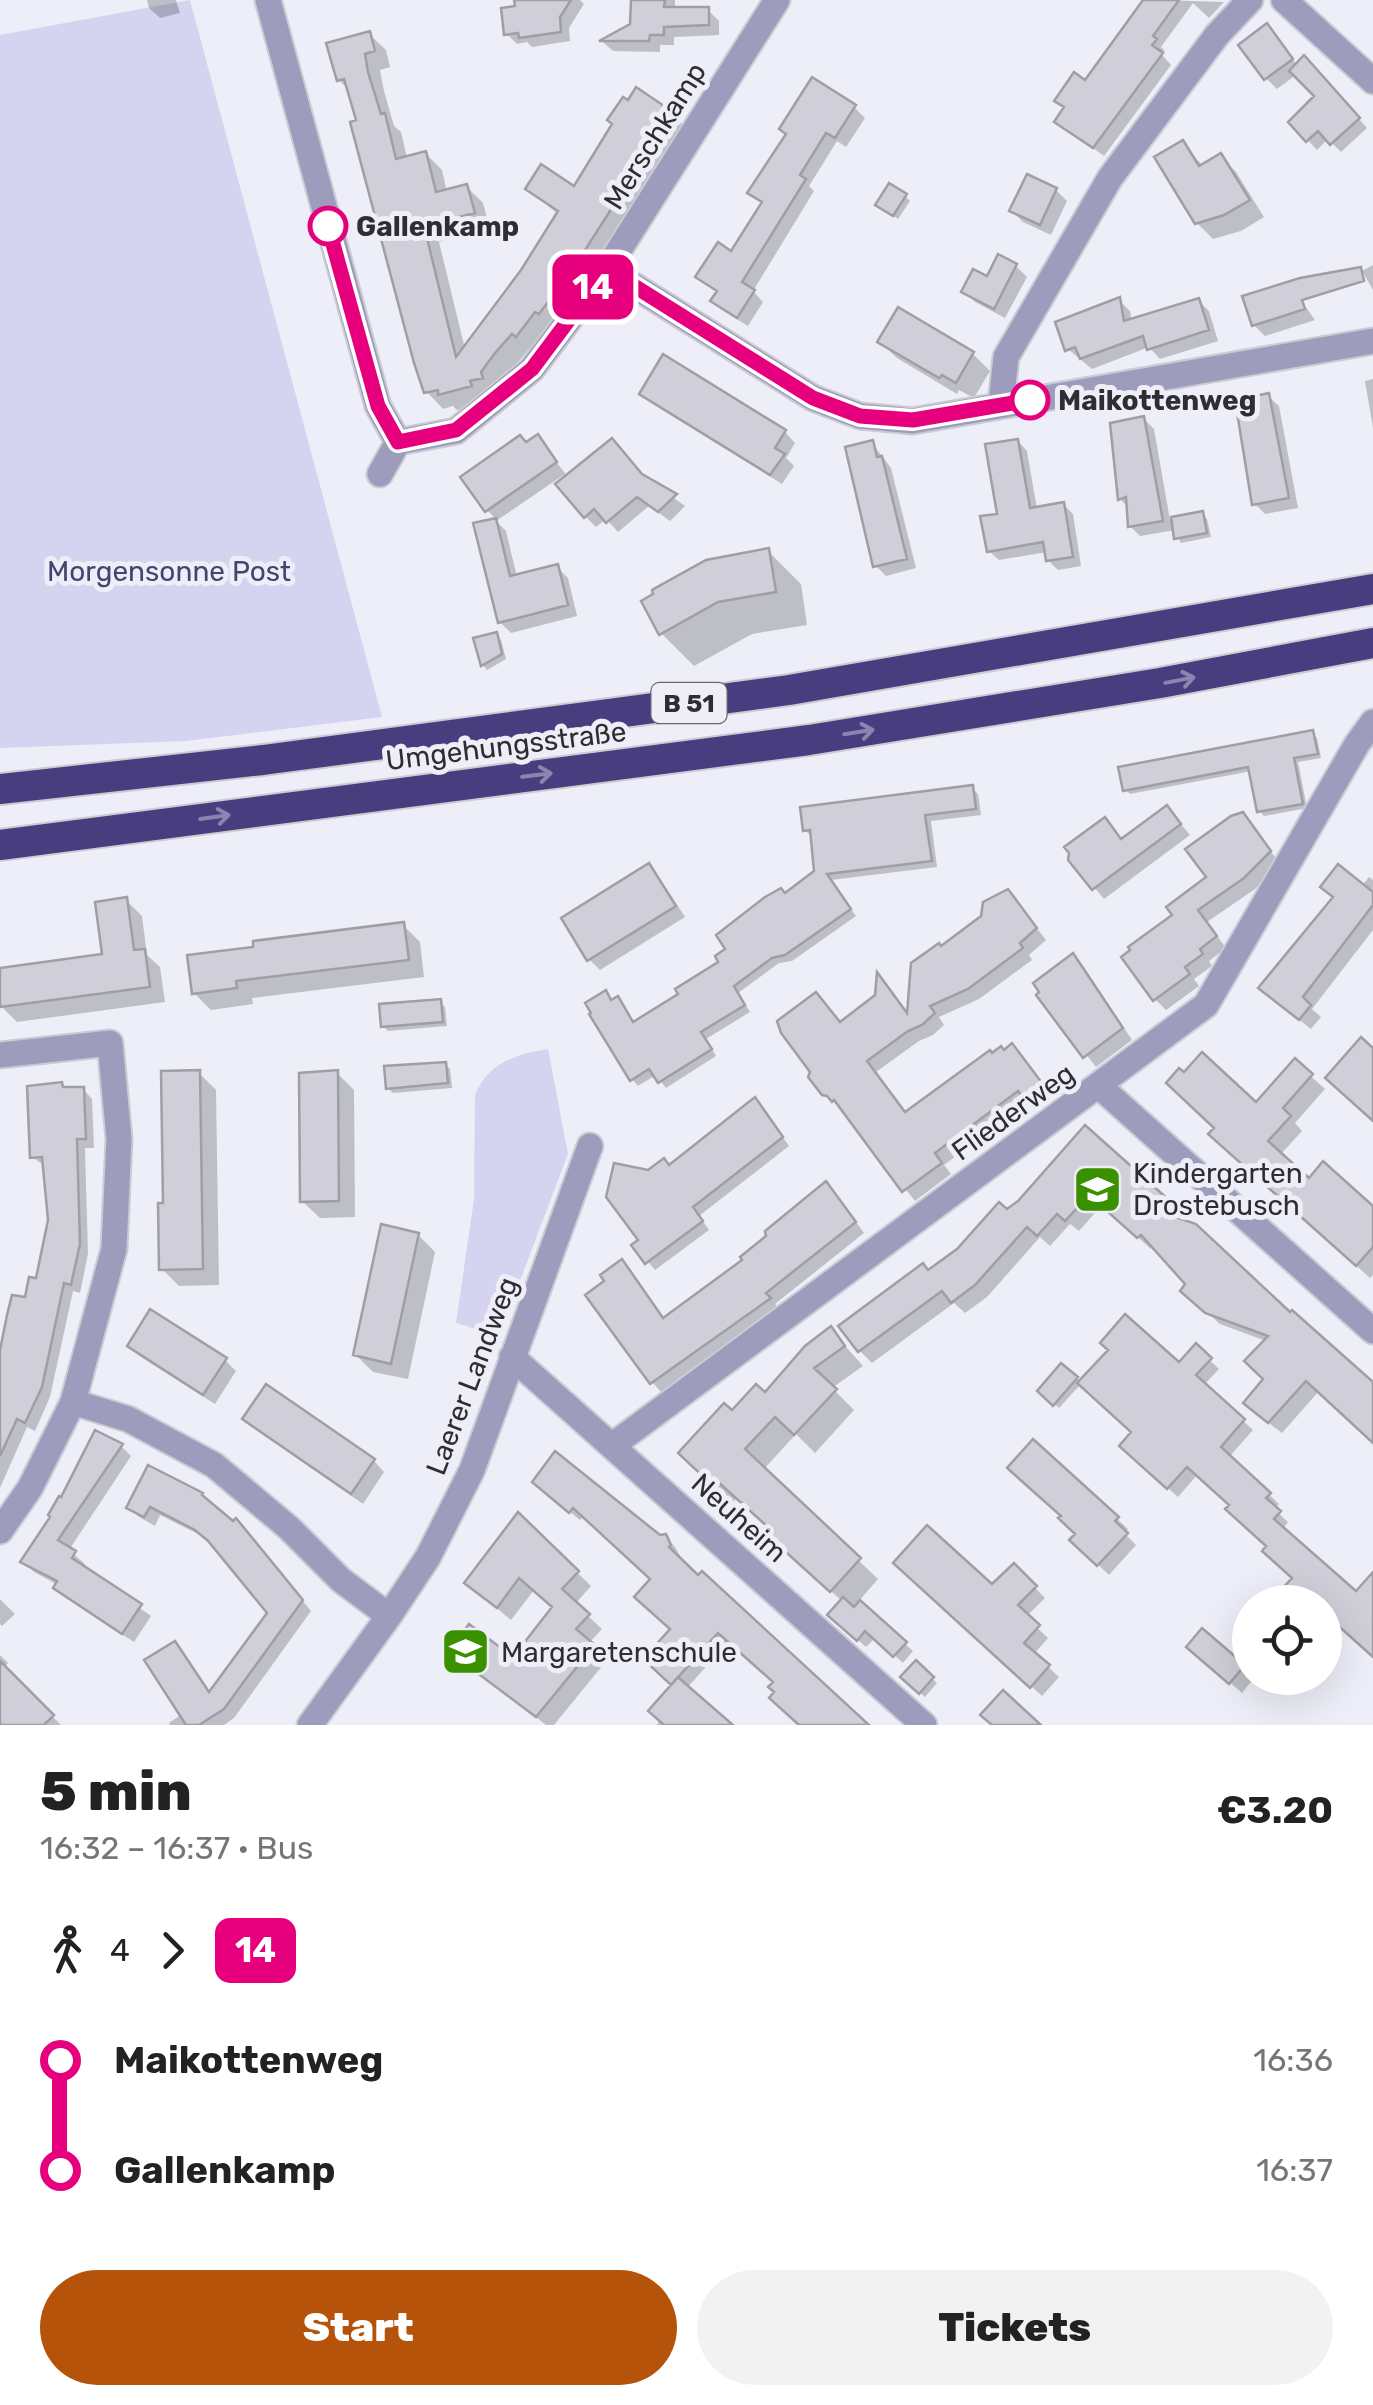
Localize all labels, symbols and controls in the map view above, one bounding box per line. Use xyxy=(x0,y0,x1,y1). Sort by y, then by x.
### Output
street label: Merschkamp xyxy=(597,57,713,215)
marker: Gallenkamp xyxy=(309,207,347,245)
place label: Gallenkamp xyxy=(356,210,519,243)
line badge: 14 xyxy=(548,254,638,320)
text: 14 xyxy=(572,266,614,308)
marker: Maikottenweg xyxy=(1011,381,1049,419)
place label: Maikottenweg xyxy=(1058,384,1256,417)
park label: Morgensonne Post xyxy=(47,555,291,588)
one-way arrow xyxy=(1163,669,1195,688)
road number: B 51 xyxy=(652,683,726,723)
street label: Umgehungsstraße xyxy=(384,715,628,777)
one-way arrow xyxy=(842,722,875,741)
one-way arrow xyxy=(520,765,553,784)
one-way arrow xyxy=(198,807,230,825)
street label: Fliederweg xyxy=(945,1057,1081,1167)
place label: Kindergarten Drostebusch xyxy=(1133,1157,1303,1222)
school or university icon: Kindergarten Drostebusch xyxy=(1072,1163,1124,1215)
street label: Laerer Landweg xyxy=(419,1272,525,1480)
street label: Neuheim xyxy=(685,1467,793,1569)
map controls xyxy=(1232,1585,1342,1695)
button: locate xyxy=(1232,1585,1342,1695)
school or university icon: Margaretenschule xyxy=(440,1626,492,1678)
place label: Margaretenschule xyxy=(501,1636,737,1669)
text: 5 min xyxy=(40,1759,192,1824)
text: €3.20 xyxy=(1217,1787,1333,1833)
text: 16:32 – 16:37 · Bus xyxy=(40,1829,313,1867)
icon: walk xyxy=(40,1923,95,1978)
icon: forward xyxy=(145,1923,200,1978)
text: 14 xyxy=(235,1929,276,1971)
text: 4 xyxy=(110,1931,130,1969)
text: Maikottenweg xyxy=(114,2037,383,2083)
text: 16:36 xyxy=(1253,2041,1333,2079)
text: Gallenkamp xyxy=(114,2147,336,2193)
text: 16:37 xyxy=(1256,2151,1333,2189)
button: Start xyxy=(40,2270,677,2385)
button: Tickets xyxy=(697,2270,1333,2385)

